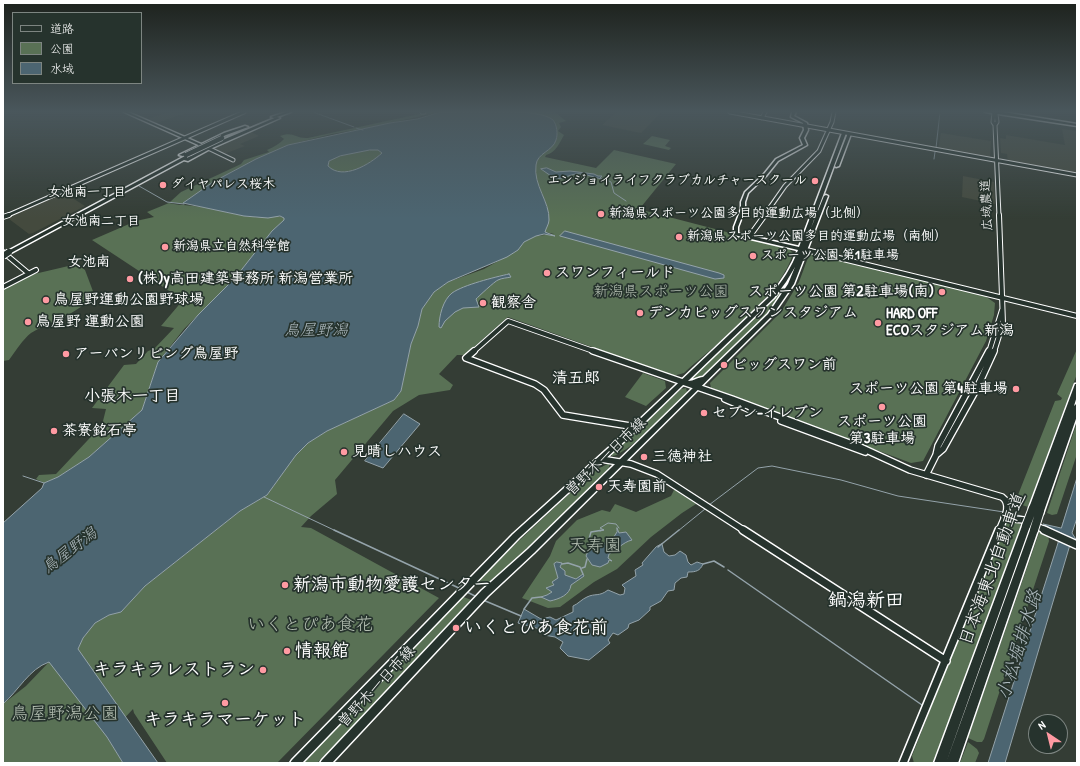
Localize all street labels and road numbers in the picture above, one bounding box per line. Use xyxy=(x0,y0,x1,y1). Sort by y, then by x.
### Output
street label: 広域農道 xyxy=(978,179,996,231)
street label: 曽野木一日市線 xyxy=(562,414,650,500)
street label: 日本海東北自動車道 xyxy=(955,489,1031,649)
street label: 曽野木一日市線 xyxy=(335,642,419,732)

